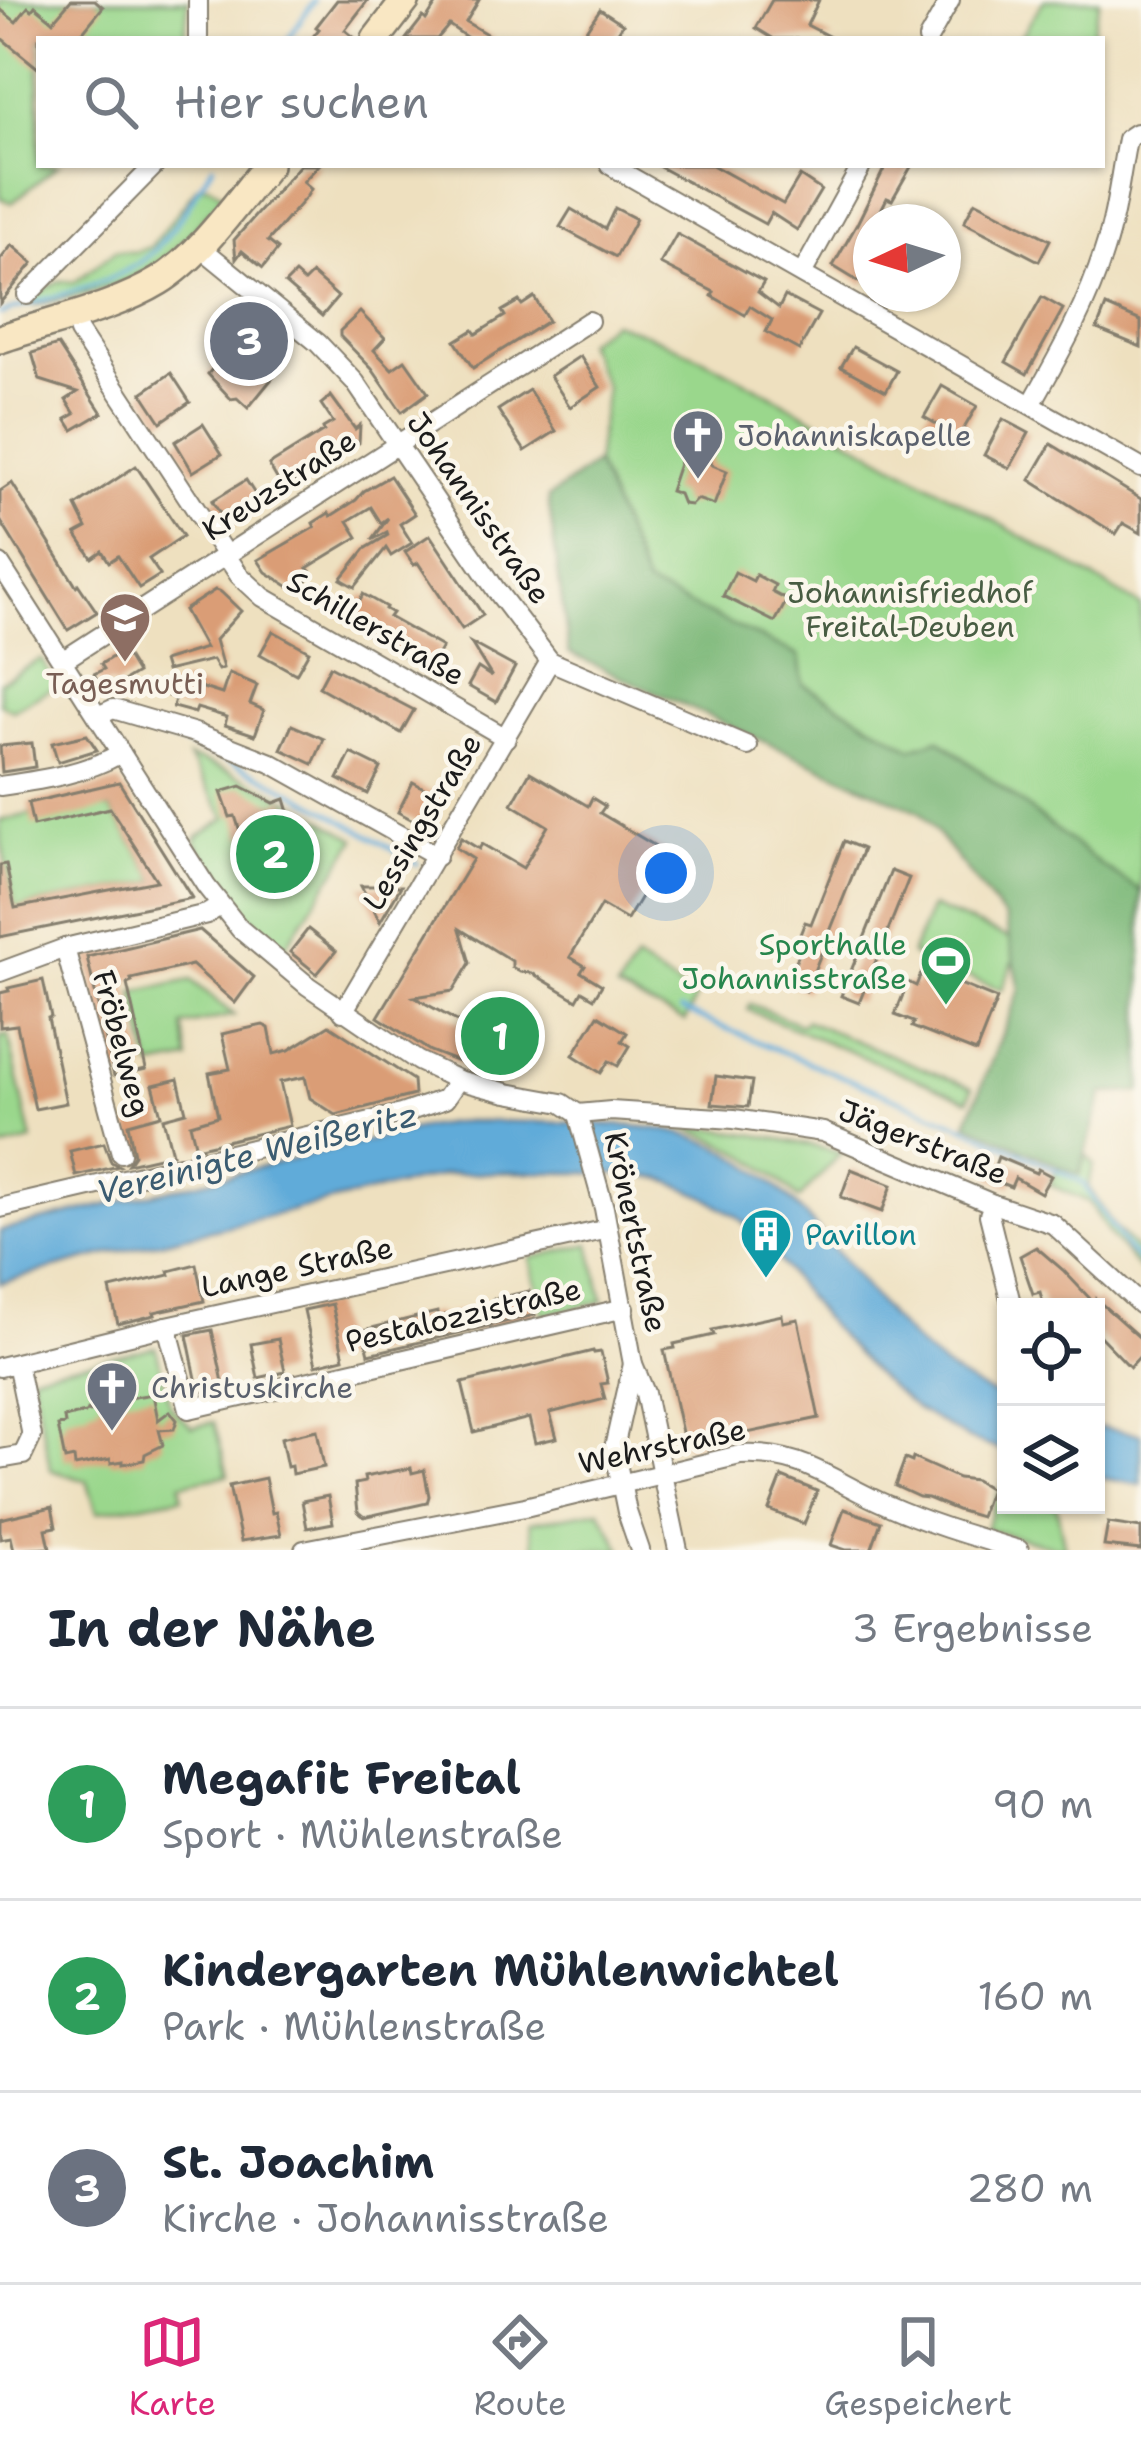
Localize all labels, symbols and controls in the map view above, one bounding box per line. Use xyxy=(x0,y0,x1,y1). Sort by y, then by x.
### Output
search box xyxy=(36,36,1105,168)
icon: search xyxy=(78,69,144,135)
text: Hier suchen xyxy=(174,72,429,132)
north arrow xyxy=(853,204,961,312)
pin: 3 xyxy=(210,296,288,386)
street label: Johannisstraße xyxy=(397,404,561,612)
church icon: Johanniskapelle xyxy=(670,407,726,481)
place label: Johanniskapelle xyxy=(737,415,972,456)
street label: Kreuzstraße xyxy=(194,420,364,550)
street label: Schillerstraße xyxy=(280,561,472,695)
park label: Johannisfriedhof Freital-Deuben xyxy=(787,572,1034,647)
school or university icon: Tagesmutti xyxy=(97,590,153,664)
place label: Tagesmutti xyxy=(46,663,204,704)
street label: Lessingstraße xyxy=(353,726,491,918)
pin: 2 xyxy=(236,809,314,899)
your location xyxy=(636,843,696,903)
place label: Sporthalle Johannisstraße xyxy=(681,924,907,999)
sports icon: Sporthalle Johannisstraße xyxy=(918,933,974,1007)
street label: Fröbelweg xyxy=(83,965,161,1121)
pin: 1 xyxy=(461,991,539,1081)
street label: Jägerstraße xyxy=(833,1090,1013,1194)
water label: Vereinigte Weißeritz xyxy=(92,1091,422,1215)
street label: Krönertstraße xyxy=(595,1128,677,1336)
building icon: Pavillon xyxy=(738,1206,794,1280)
place label: Pavillon xyxy=(805,1214,917,1255)
street label: Lange Straße xyxy=(197,1227,397,1307)
street label: Pestalozzistraße xyxy=(341,1268,585,1362)
map controls xyxy=(997,1298,1105,1514)
button: locate xyxy=(997,1298,1105,1406)
church icon: Christuskirche xyxy=(84,1359,140,1433)
place label: Christuskirche xyxy=(151,1367,353,1408)
button: layers xyxy=(997,1406,1105,1514)
street label: Wehrstraße xyxy=(575,1408,749,1484)
text: In der Nähe xyxy=(48,1594,376,1662)
text: 3 Ergebnisse xyxy=(852,1602,1093,1654)
text: Megafit Freital xyxy=(162,1748,521,1808)
text: 1 xyxy=(78,1778,96,1830)
text: 90 m xyxy=(992,1778,1093,1830)
text: Sport · Mühlenstraße xyxy=(162,1808,563,1860)
text: Kindergarten Mühlenwichtel xyxy=(162,1940,839,2000)
text: 2 xyxy=(73,1970,101,2022)
text: 160 m xyxy=(978,1970,1093,2022)
text: Park · Mühlenstraße xyxy=(162,2000,546,2052)
text: St. Joachim xyxy=(162,2132,434,2192)
text: 3 xyxy=(73,2162,101,2214)
text: 280 m xyxy=(966,2162,1093,2214)
text: Kirche · Johannisstraße xyxy=(162,2192,609,2244)
tab: Karte xyxy=(129,2309,216,2426)
tab: Route xyxy=(474,2309,567,2426)
tab: Gespeichert xyxy=(824,2309,1012,2426)

